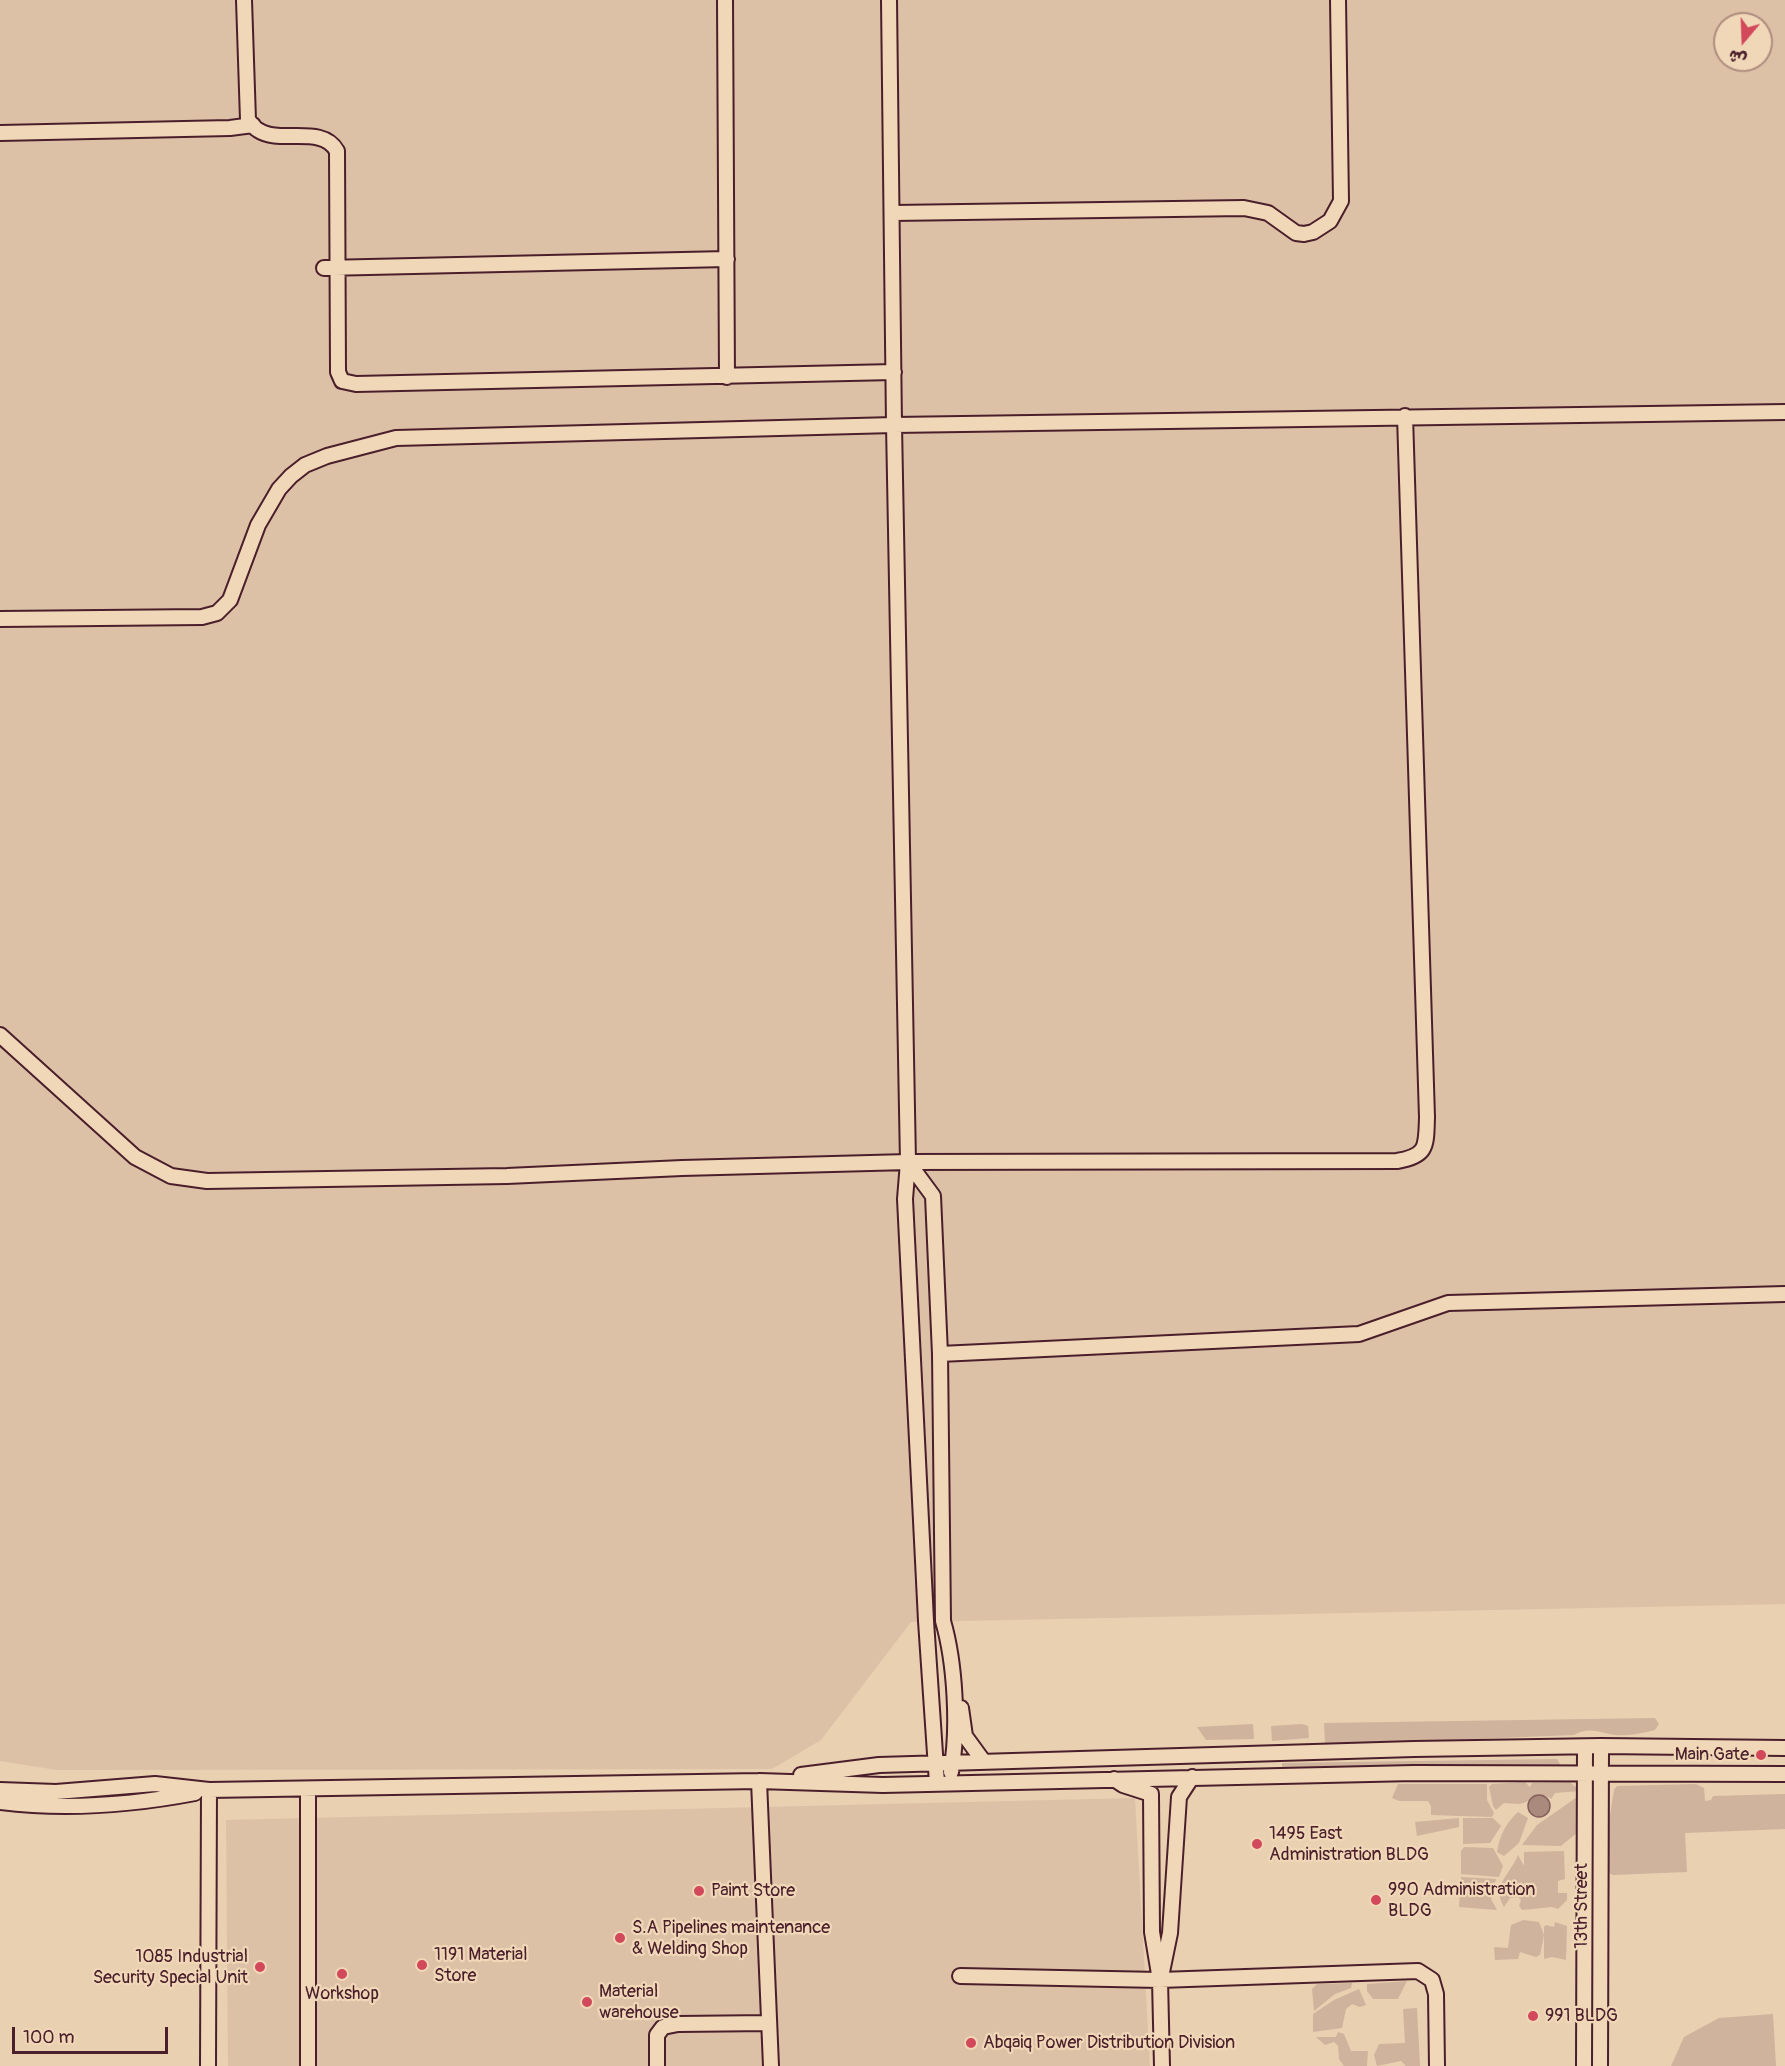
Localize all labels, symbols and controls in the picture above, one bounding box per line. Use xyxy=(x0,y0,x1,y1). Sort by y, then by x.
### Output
north arrow xyxy=(1713,12,1773,72)
text: ش xyxy=(1726,45,1749,69)
place label: Main Gate xyxy=(1675,1744,1749,1766)
marker: Main Gate xyxy=(1754,1748,1768,1762)
place label: 1495 East Administration BLDG xyxy=(1269,1823,1429,1866)
marker: 1495 East Administration BLDG xyxy=(1250,1837,1264,1851)
street label: 13th Street xyxy=(1571,1863,1593,1949)
place label: 990 Administration BLDG xyxy=(1388,1879,1535,1922)
place label: Paint Store xyxy=(711,1880,795,1902)
marker: Paint Store xyxy=(692,1884,706,1898)
marker: 990 Administration BLDG xyxy=(1369,1893,1383,1907)
place label: S.A Pipelines maintenance & Welding Shop xyxy=(632,1917,830,1960)
marker: S.A Pipelines maintenance & Welding Shop xyxy=(613,1931,627,1945)
place label: 1191 Material Store xyxy=(434,1944,527,1986)
place label: 1085 Industrial Security Special Unit xyxy=(93,1946,248,1988)
marker: 1191 Material Store xyxy=(415,1958,429,1972)
marker: 1085 Industrial Security Special Unit xyxy=(253,1960,267,1974)
marker: Workshop xyxy=(335,1967,349,1981)
place label: Material warehouse xyxy=(599,1981,679,2024)
place label: Workshop xyxy=(305,1983,379,2005)
marker: Material warehouse xyxy=(580,1995,594,2009)
place label: 991 BLDG xyxy=(1545,2005,1618,2027)
marker: 991 BLDG xyxy=(1526,2009,1540,2023)
scale bar xyxy=(15,2015,171,2053)
text: 100 m xyxy=(23,2026,75,2049)
place label: Abqaiq Power Distribution Division xyxy=(983,2032,1235,2054)
marker: Abqaiq Power Distribution Division xyxy=(964,2036,978,2050)

